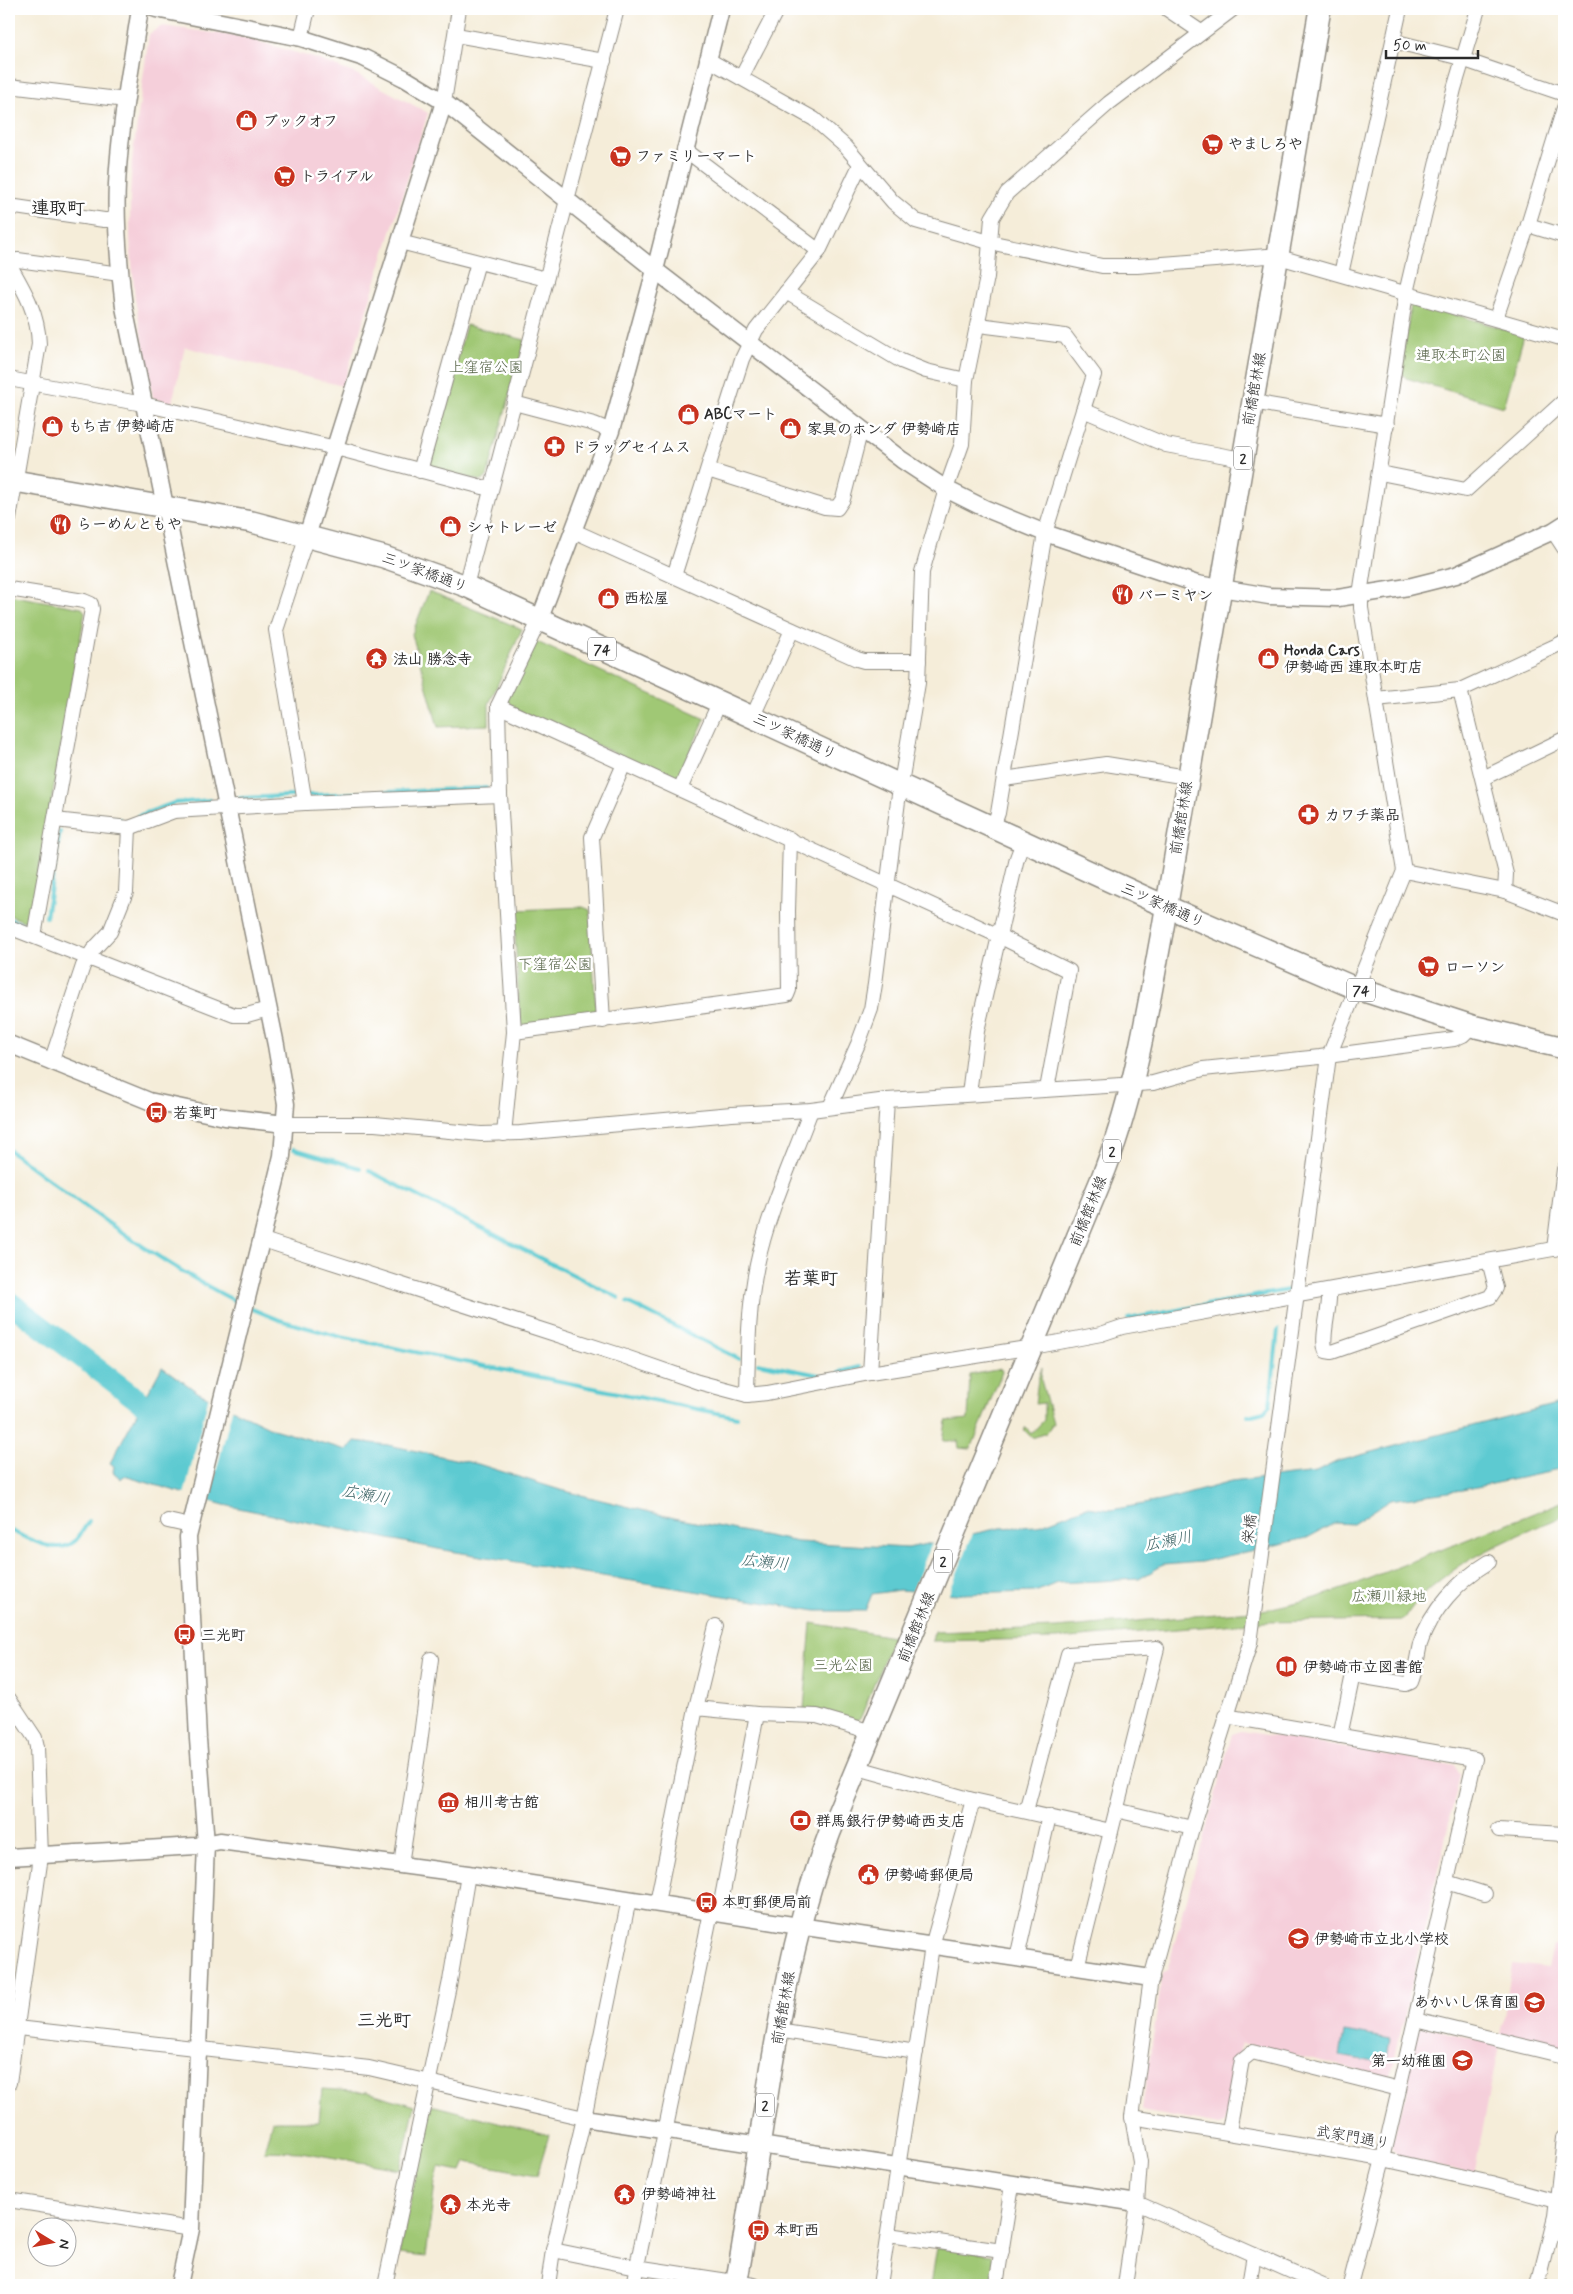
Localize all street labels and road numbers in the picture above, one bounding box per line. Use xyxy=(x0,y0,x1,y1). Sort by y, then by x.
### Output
street label: 前橋館林線 xyxy=(1239,350,1271,428)
road number: 2 xyxy=(1234,446,1252,469)
street label: 三ツ家橋通り xyxy=(379,548,470,598)
road number: 74 xyxy=(588,638,616,661)
street label: 三ツ家橋通り xyxy=(750,709,840,765)
street label: 前橋館林線 xyxy=(1166,780,1198,857)
street label: 三ツ家橋通り xyxy=(1117,878,1208,933)
road number: 74 xyxy=(1347,978,1375,1002)
road number: 2 xyxy=(1103,1140,1121,1162)
street label: 前橋館林線 xyxy=(1066,1173,1112,1250)
street label: 栄橋 xyxy=(1238,1513,1262,1545)
road number: 2 xyxy=(934,1550,952,1572)
street label: 前橋館林線 xyxy=(894,1589,940,1666)
street label: 前橋館林線 xyxy=(768,1969,800,2047)
road number: 2 xyxy=(756,2094,774,2116)
street label: 武家門通り xyxy=(1314,2122,1392,2154)

